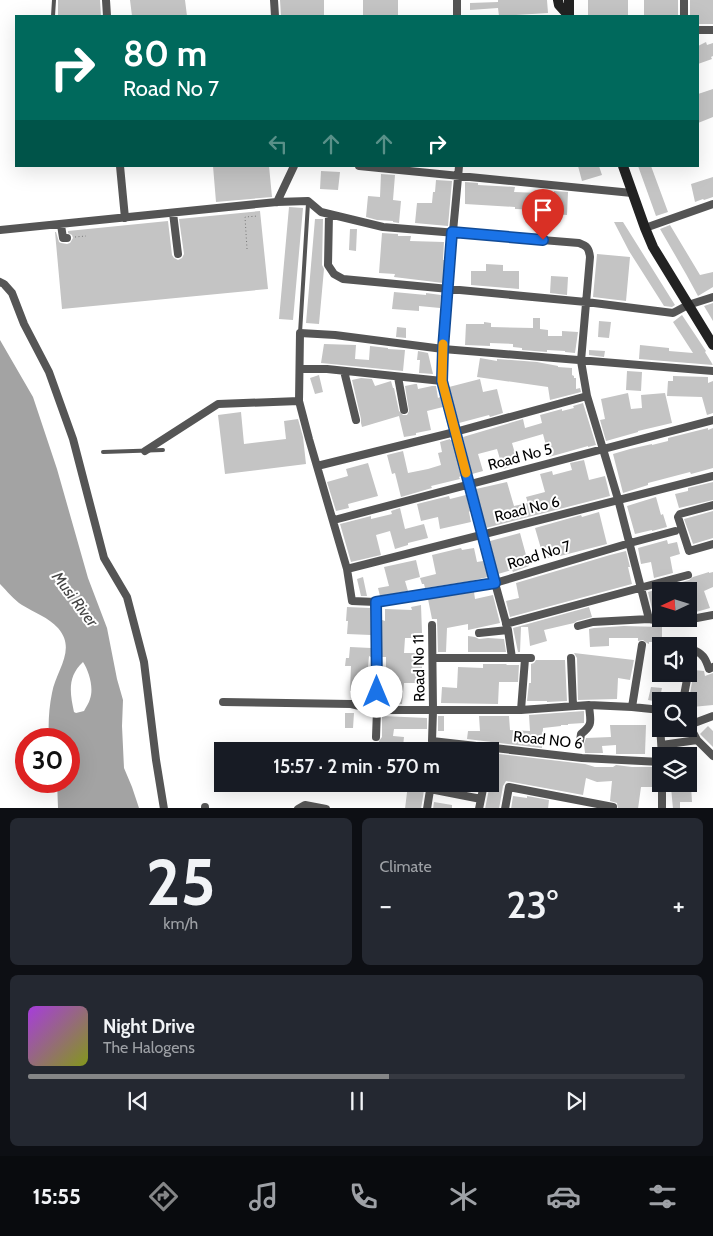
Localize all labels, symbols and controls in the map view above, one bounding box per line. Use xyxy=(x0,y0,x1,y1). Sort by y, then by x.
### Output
text: 80 m xyxy=(123,32,207,75)
icon: right xyxy=(40,35,105,100)
text: Road No 7 xyxy=(123,75,219,102)
icon: left xyxy=(264,130,292,158)
icon: ahead xyxy=(317,130,345,158)
icon: ahead xyxy=(370,130,398,158)
icon: right xyxy=(423,130,451,158)
pin xyxy=(522,189,564,240)
icon: arrive xyxy=(529,196,557,224)
street label: Road No 5 xyxy=(486,440,554,474)
street label: Road No 6 xyxy=(493,492,561,526)
street label: Road No 7 xyxy=(505,537,573,573)
water label: Musi River xyxy=(47,567,103,631)
north arrow xyxy=(652,582,698,628)
map controls xyxy=(652,582,697,792)
street label: Road No 11 xyxy=(409,634,429,702)
button: sound xyxy=(652,637,697,682)
position arrow xyxy=(350,665,402,717)
button: search xyxy=(652,692,697,737)
street label: Road NO 6 xyxy=(512,727,584,753)
speed limit sign: 30 xyxy=(15,728,80,793)
button: layers xyxy=(652,747,697,792)
text: 15:57 · 2 min · 570 m xyxy=(273,755,440,778)
text: 25 xyxy=(146,842,215,921)
text: Climate xyxy=(380,857,432,876)
text: 23° xyxy=(506,881,558,928)
text: − xyxy=(380,888,392,922)
text: + xyxy=(673,888,685,922)
text: km/h xyxy=(163,914,198,933)
text: Night Drive xyxy=(103,1015,195,1038)
text: The Halogens xyxy=(103,1038,195,1057)
icon: previous xyxy=(124,1087,152,1115)
icon: pause xyxy=(343,1087,371,1115)
icon: next xyxy=(562,1087,590,1115)
icon: directions xyxy=(146,1179,181,1214)
icon: music xyxy=(246,1179,281,1214)
icon: phone xyxy=(346,1179,381,1214)
icon: climate xyxy=(446,1179,481,1214)
icon: car xyxy=(546,1179,581,1214)
icon: filters xyxy=(645,1179,680,1214)
text: 15:55 xyxy=(32,1183,81,1210)

